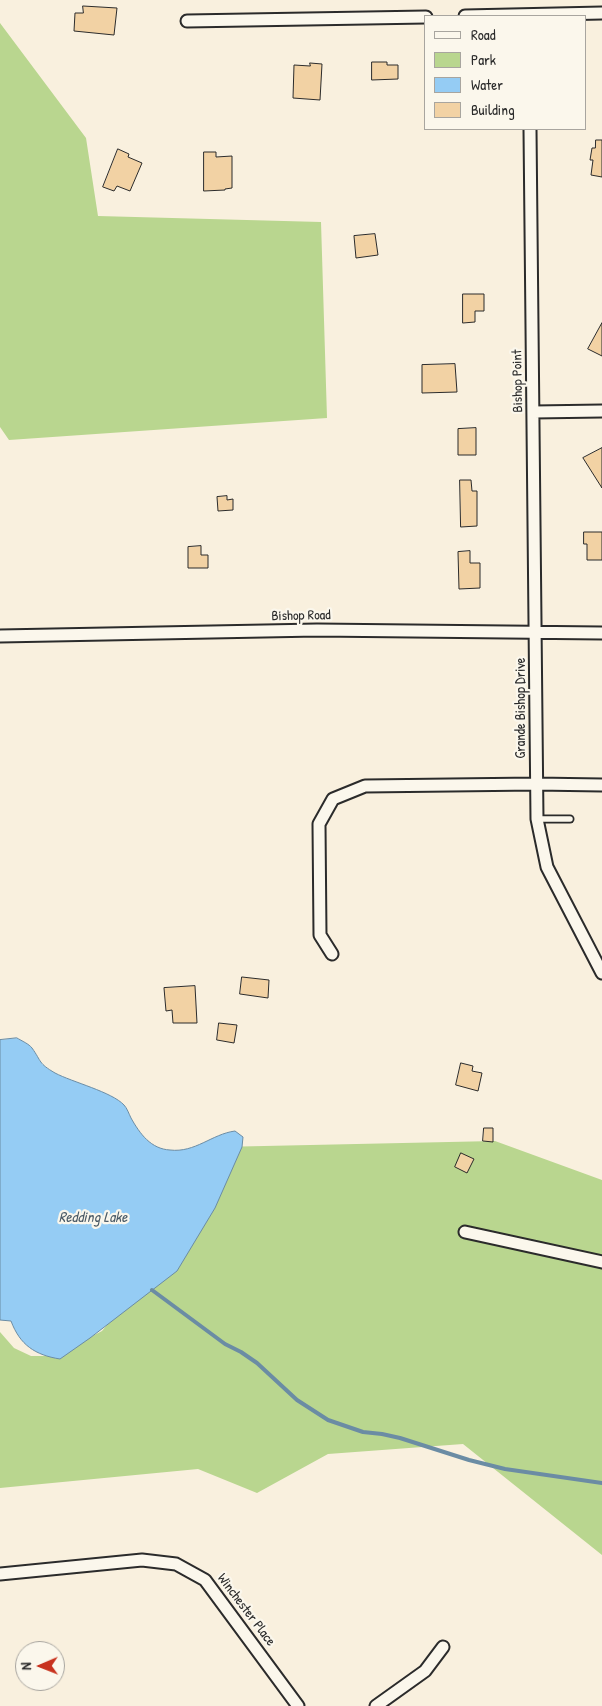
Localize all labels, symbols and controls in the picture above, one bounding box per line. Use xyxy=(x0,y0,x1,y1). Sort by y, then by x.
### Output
legend xyxy=(424,15,587,130)
text: Road xyxy=(471,24,496,45)
text: Park xyxy=(471,49,496,70)
text: Water xyxy=(471,74,503,95)
text: Building xyxy=(471,99,515,120)
street label: Bishop Point xyxy=(509,349,527,413)
street label: Bishop Road xyxy=(271,607,331,625)
street label: Grande Bishop Drive xyxy=(513,658,529,758)
water label: Redding Lake xyxy=(59,1209,127,1227)
street label: Winchester Place xyxy=(213,1570,279,1650)
north arrow xyxy=(15,1641,65,1691)
text: N xyxy=(16,1662,35,1670)

